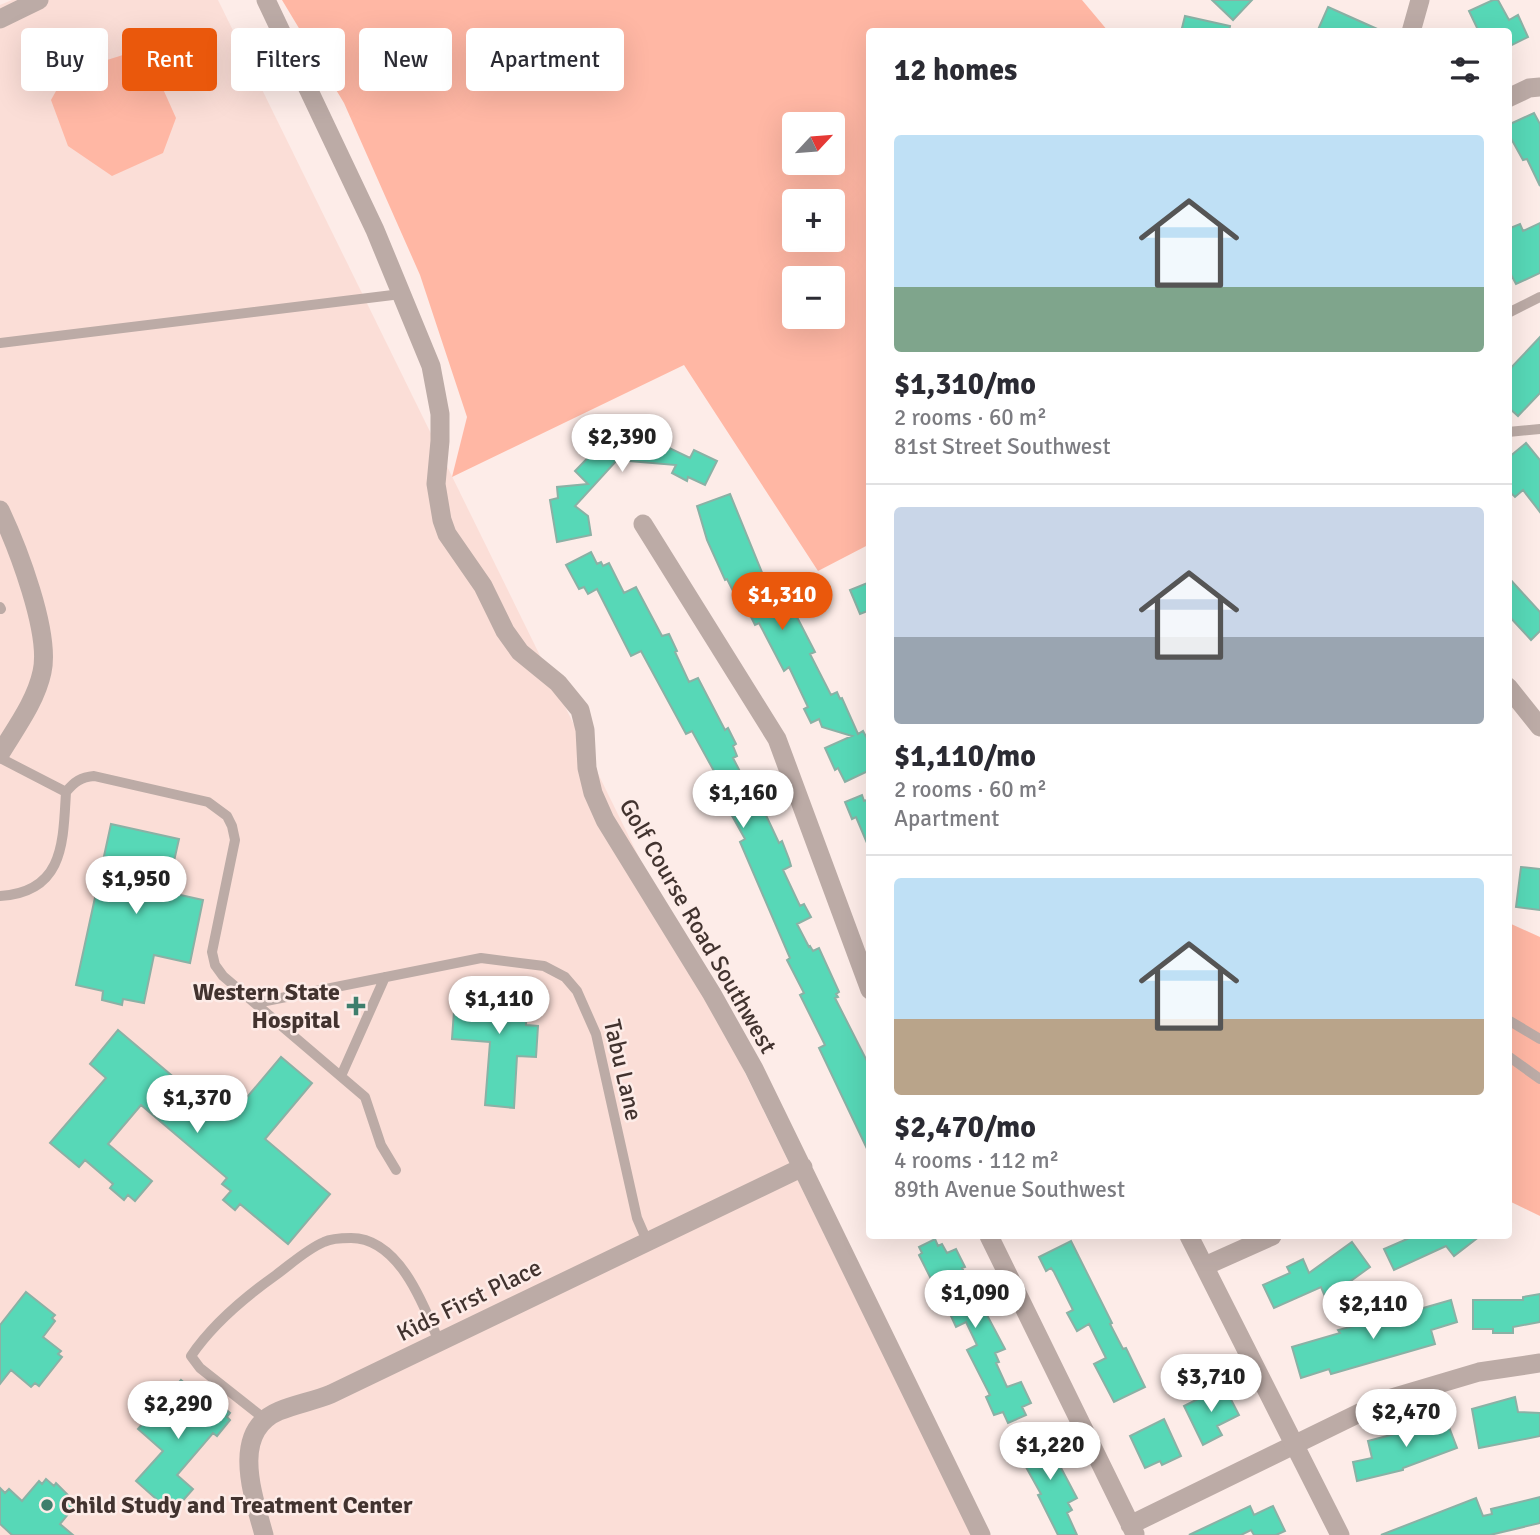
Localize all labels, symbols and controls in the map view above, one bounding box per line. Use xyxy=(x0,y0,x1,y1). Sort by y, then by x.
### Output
chip: Buy xyxy=(21,28,108,91)
chip: Rent xyxy=(122,28,217,91)
chip: Filters xyxy=(231,28,345,91)
chip: New xyxy=(359,28,452,91)
chip: Apartment xyxy=(466,28,624,91)
icon: filters xyxy=(1446,51,1484,89)
text: 12 homes xyxy=(894,52,1017,89)
north arrow xyxy=(782,112,845,175)
map controls xyxy=(782,112,845,329)
icon: home xyxy=(1126,180,1252,306)
button: + xyxy=(782,189,845,252)
button: − xyxy=(782,266,845,329)
text: $1,310/mo xyxy=(894,366,1036,403)
text: 2 rooms · 60 m² xyxy=(894,403,1047,432)
pin: $2,390 xyxy=(565,414,679,474)
text: $2,390 xyxy=(588,422,656,451)
text: 81st Street Southwest xyxy=(894,432,1110,461)
icon: home xyxy=(1126,552,1252,678)
pin: $1,310 xyxy=(725,572,839,632)
text: $1,310 xyxy=(748,580,816,609)
text: $1,110/mo xyxy=(894,738,1036,775)
pin: $1,160 xyxy=(686,770,800,830)
text: 2 rooms · 60 m² xyxy=(894,775,1047,804)
text: $1,160 xyxy=(709,778,777,807)
street label: Golf Course Road Southwest xyxy=(613,793,783,1059)
text: Apartment xyxy=(894,804,999,833)
pin: $1,950 xyxy=(79,856,193,916)
text: $1,950 xyxy=(102,864,170,893)
icon: home xyxy=(1126,923,1252,1049)
pin: $1,110 xyxy=(442,976,556,1036)
place label: Western State Hospital xyxy=(193,977,340,1035)
text: $1,110 xyxy=(465,984,533,1013)
marker: Western State Hospital xyxy=(346,996,366,1016)
street label: Tabu Lane xyxy=(597,1017,649,1123)
pin: $1,370 xyxy=(140,1076,254,1135)
text: $1,370 xyxy=(163,1083,231,1112)
text: $2,470/mo xyxy=(894,1109,1036,1146)
text: 4 rooms · 112 m² xyxy=(894,1146,1059,1175)
text: 89th Avenue Southwest xyxy=(894,1175,1125,1204)
street label: Kids First Place xyxy=(392,1252,546,1348)
pin: $1,090 xyxy=(918,1270,1032,1330)
text: $1,090 xyxy=(941,1278,1009,1307)
pin: $2,110 xyxy=(1316,1282,1430,1341)
text: $2,110 xyxy=(1339,1289,1407,1318)
pin: $3,710 xyxy=(1154,1354,1268,1414)
text: $3,710 xyxy=(1177,1362,1245,1391)
pin: $2,290 xyxy=(121,1382,235,1441)
text: $2,290 xyxy=(144,1389,212,1418)
pin: $2,470 xyxy=(1349,1390,1463,1449)
text: $2,470 xyxy=(1372,1397,1440,1426)
pin: $1,220 xyxy=(993,1422,1107,1482)
text: $1,220 xyxy=(1016,1430,1084,1459)
place label: Child Study and Treatment Center xyxy=(61,1490,413,1520)
marker: Child Study and Treatment Center xyxy=(39,1497,55,1513)

